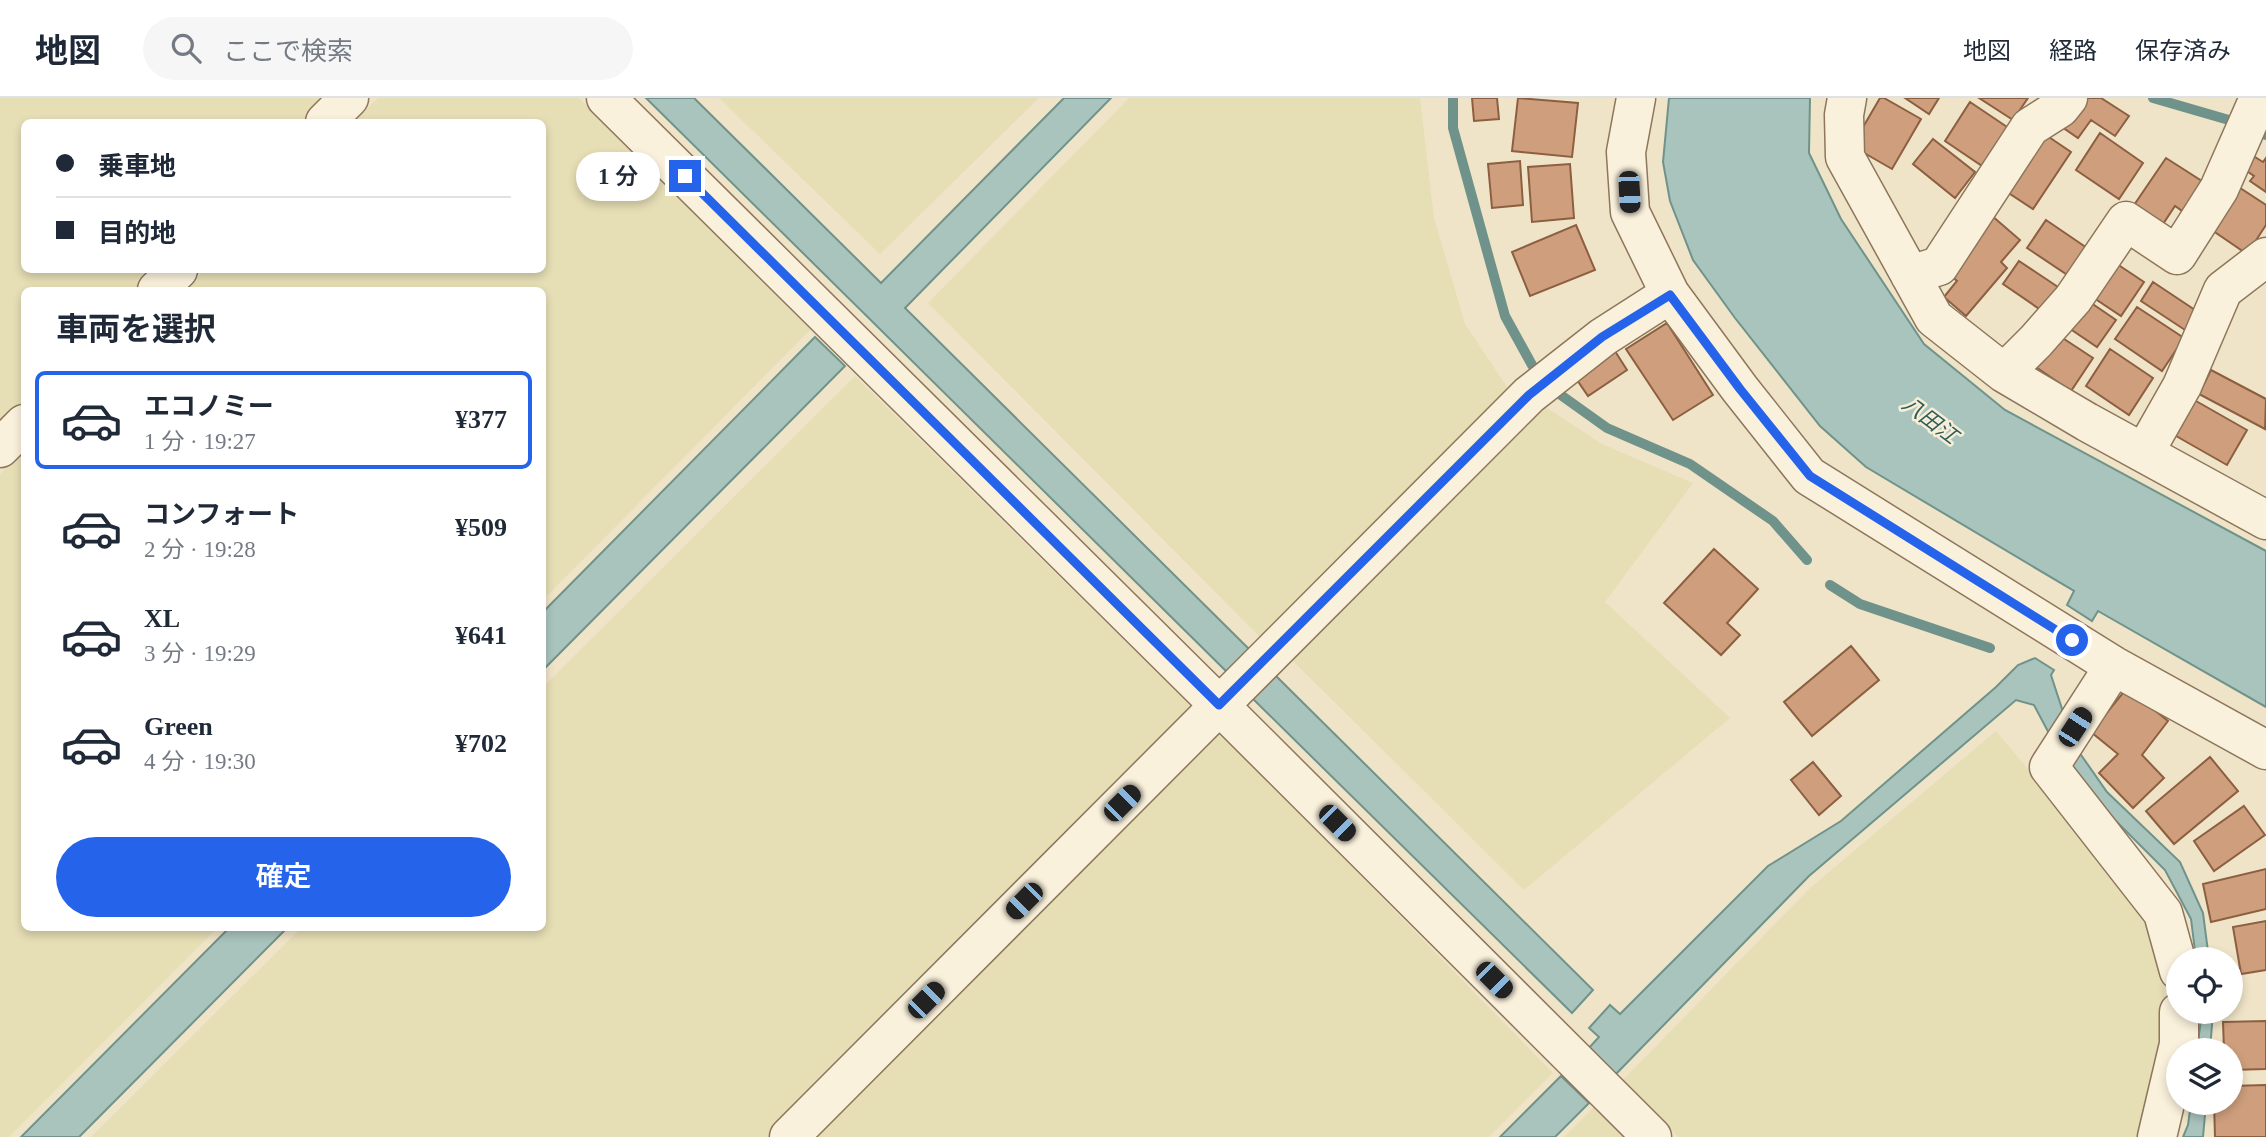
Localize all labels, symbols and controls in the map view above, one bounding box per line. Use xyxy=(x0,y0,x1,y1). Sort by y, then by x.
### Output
search box xyxy=(143,17,633,80)
icon: search xyxy=(167,29,205,67)
text: 地図 xyxy=(35,33,101,69)
text: ここで検索 xyxy=(223,37,353,66)
text: 地図 xyxy=(1963,38,2011,64)
text: 経路 xyxy=(2049,38,2097,64)
text: 保存済み xyxy=(2135,38,2231,64)
text: 乗車地 xyxy=(98,152,176,181)
callout: 1 分 xyxy=(576,152,660,200)
route end xyxy=(669,160,701,192)
text: 1 分 xyxy=(598,164,638,189)
car xyxy=(1618,170,1641,214)
text: 目的地 xyxy=(98,219,176,248)
text: 車両を選択 xyxy=(56,311,216,347)
icon: car xyxy=(60,389,123,452)
water label: 八田江 xyxy=(1898,391,1964,450)
text: エコノミー xyxy=(144,392,274,421)
text: ¥377 xyxy=(455,405,507,434)
text: 1 分 · 19:27 xyxy=(144,429,256,454)
icon: car xyxy=(60,497,123,560)
text: コンフォート xyxy=(144,500,299,529)
text: ¥509 xyxy=(455,513,507,542)
text: 2 分 · 19:28 xyxy=(144,537,256,562)
text: XL xyxy=(144,604,180,633)
icon: car xyxy=(60,605,123,668)
text: ¥641 xyxy=(455,621,507,650)
route start xyxy=(2056,624,2088,656)
text: 3 分 · 19:29 xyxy=(144,641,256,666)
car xyxy=(2055,704,2096,750)
text: Green xyxy=(144,712,213,741)
icon: car xyxy=(60,713,123,776)
text: ¥702 xyxy=(455,729,507,758)
text: 4 分 · 19:30 xyxy=(144,749,256,774)
car xyxy=(1100,781,1145,825)
car xyxy=(1315,801,1360,845)
button: 確定 xyxy=(56,837,511,917)
car xyxy=(1002,879,1047,923)
map controls xyxy=(2166,947,2243,1115)
button: locate xyxy=(2166,947,2243,1024)
car xyxy=(1472,958,1517,1002)
car xyxy=(904,978,949,1022)
button: layers xyxy=(2166,1038,2243,1115)

